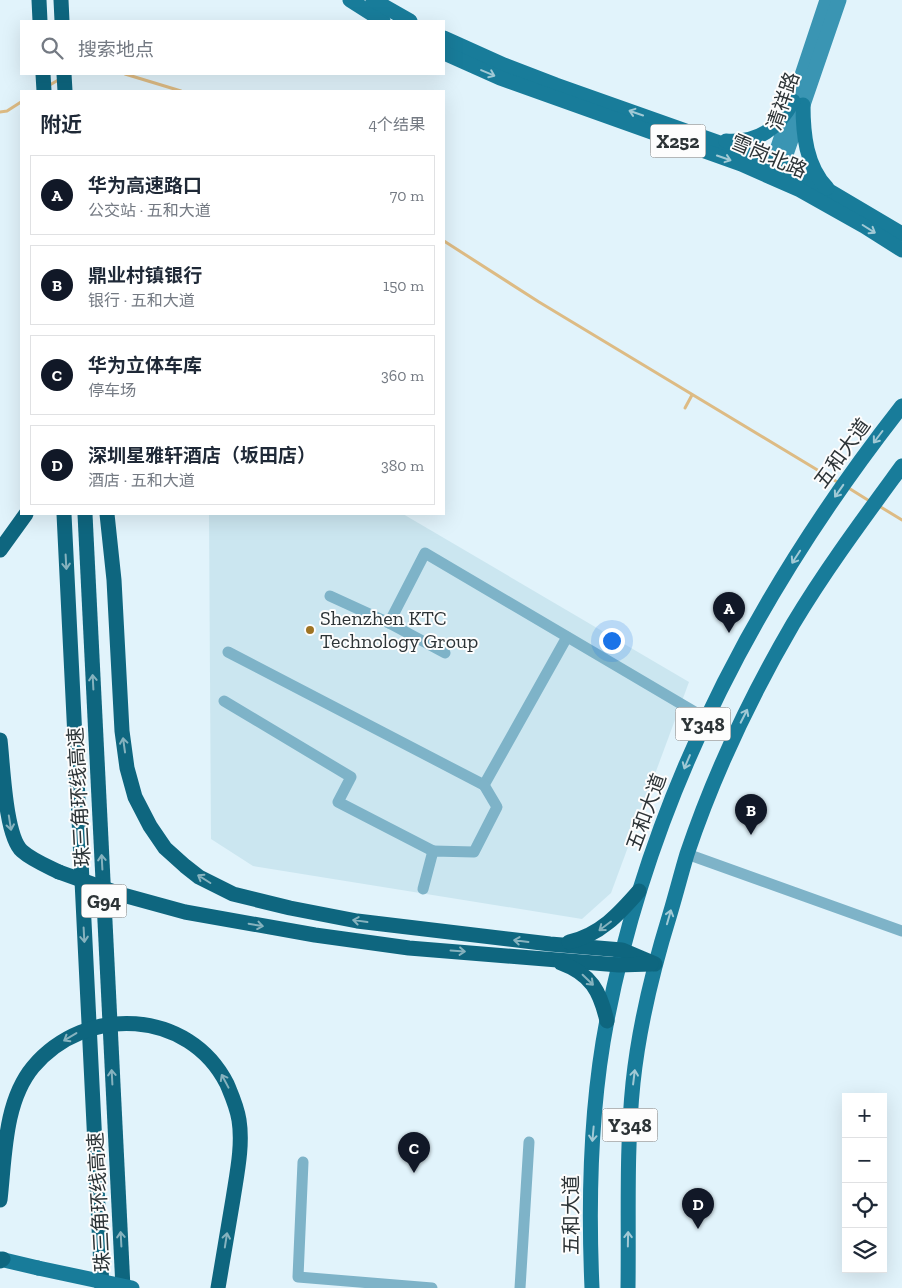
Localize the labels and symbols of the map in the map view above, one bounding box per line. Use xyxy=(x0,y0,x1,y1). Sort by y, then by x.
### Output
one-way arrow xyxy=(480,69,495,79)
street label: 清祥路 xyxy=(762,69,804,133)
one-way arrow xyxy=(629,108,644,117)
road number: X252 xyxy=(650,124,706,158)
street label: 雪岗北路 xyxy=(727,129,811,183)
one-way arrow xyxy=(715,153,731,163)
one-way arrow xyxy=(861,225,875,235)
street label: 五和大道 xyxy=(809,414,875,492)
one-way arrow xyxy=(873,430,884,443)
one-way arrow xyxy=(834,484,844,498)
one-way arrow xyxy=(790,549,800,563)
one-way arrow xyxy=(61,554,71,570)
pin: A xyxy=(713,592,745,633)
place label: Shenzhen KTC Technology Group xyxy=(320,606,478,653)
marker: Shenzhen KTC Technology Group xyxy=(304,624,316,636)
your location xyxy=(599,628,625,654)
one-way arrow xyxy=(89,675,98,691)
road number: Y348 xyxy=(676,708,730,741)
one-way arrow xyxy=(740,709,749,724)
street label: 珠三角环线高速 xyxy=(63,726,95,868)
one-way arrow xyxy=(119,737,129,753)
one-way arrow xyxy=(681,754,691,769)
street label: 五和大道 xyxy=(621,770,671,854)
pin: B xyxy=(735,794,767,835)
one-way arrow xyxy=(6,814,16,830)
one-way arrow xyxy=(98,855,107,871)
one-way arrow xyxy=(197,874,211,884)
road number: G94 xyxy=(82,884,126,918)
one-way arrow xyxy=(664,909,674,925)
one-way arrow xyxy=(352,916,368,926)
one-way arrow xyxy=(248,920,264,930)
one-way arrow xyxy=(599,920,612,931)
one-way arrow xyxy=(80,926,89,942)
one-way arrow xyxy=(513,936,529,946)
one-way arrow xyxy=(449,947,465,956)
one-way arrow xyxy=(582,974,594,986)
one-way arrow xyxy=(63,1032,77,1042)
one-way arrow xyxy=(108,1069,117,1085)
one-way arrow xyxy=(629,1069,639,1085)
one-way arrow xyxy=(220,1074,230,1089)
road number: Y348 xyxy=(602,1108,658,1142)
one-way arrow xyxy=(588,1126,598,1142)
street label: 珠三角环线高速 xyxy=(83,1131,115,1273)
pin: C xyxy=(398,1132,430,1173)
street label: 五和大道 xyxy=(559,1175,583,1255)
pin: D xyxy=(682,1188,714,1229)
one-way arrow xyxy=(116,1232,125,1248)
one-way arrow xyxy=(221,1232,231,1248)
one-way arrow xyxy=(623,1232,633,1248)

